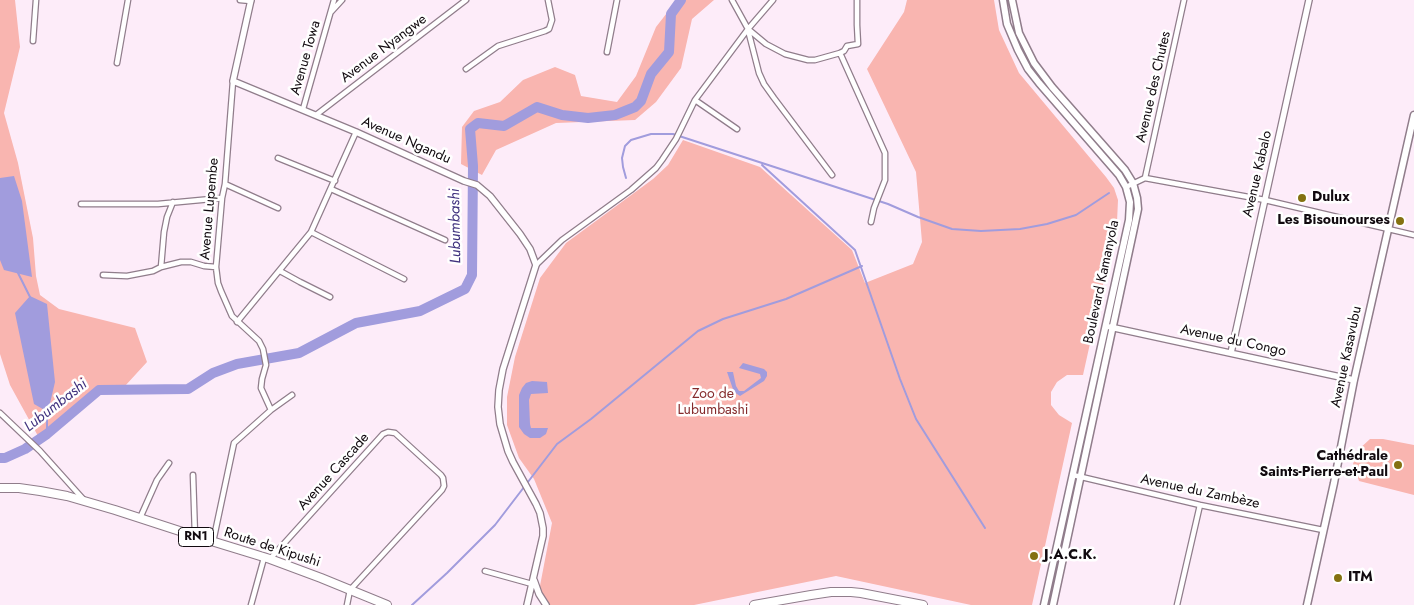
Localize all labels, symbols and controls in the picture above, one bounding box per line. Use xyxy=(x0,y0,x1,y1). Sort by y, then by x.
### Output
street label: Avenue Nyangwe xyxy=(338,11,430,87)
street label: Avenue Towa xyxy=(287,19,325,97)
street label: Avenue des Chutes xyxy=(1133,30,1175,144)
street label: Avenue Ngandu xyxy=(359,114,453,168)
street label: Avenue Kabalo xyxy=(1240,129,1276,219)
street label: Avenue Lupembe xyxy=(197,157,223,261)
water label: Lubumbashi xyxy=(446,188,466,264)
place label: Dulux xyxy=(1312,190,1350,206)
marker: Dulux xyxy=(1296,192,1308,204)
place label: Les Bisounourses xyxy=(1277,213,1390,229)
marker: Les Bisounourses xyxy=(1394,215,1406,227)
street label: Boulevard Kamanyola xyxy=(1081,219,1123,345)
street label: Avenue Kasavubu xyxy=(1328,305,1366,409)
street label: Avenue du Congo xyxy=(1179,322,1287,360)
water label: Lubumbashi xyxy=(21,376,91,436)
park label: Zoo de Lubumbashi xyxy=(678,387,748,420)
street label: Avenue Cascade xyxy=(295,430,373,514)
place label: Cathédrale Saints-Pierre-et-Paul xyxy=(1260,449,1388,482)
marker: Cathédrale Saints-Pierre-et-Paul xyxy=(1392,459,1404,471)
street label: Avenue du Zambèze xyxy=(1139,471,1261,513)
street label: Route de Kipushi xyxy=(222,524,322,572)
road number: RN1 xyxy=(178,528,214,546)
place label: J.A.C.K. xyxy=(1044,548,1097,564)
marker: J.A.C.K. xyxy=(1028,550,1040,562)
place label: ITM xyxy=(1348,570,1373,586)
marker: ITM xyxy=(1332,572,1344,584)

